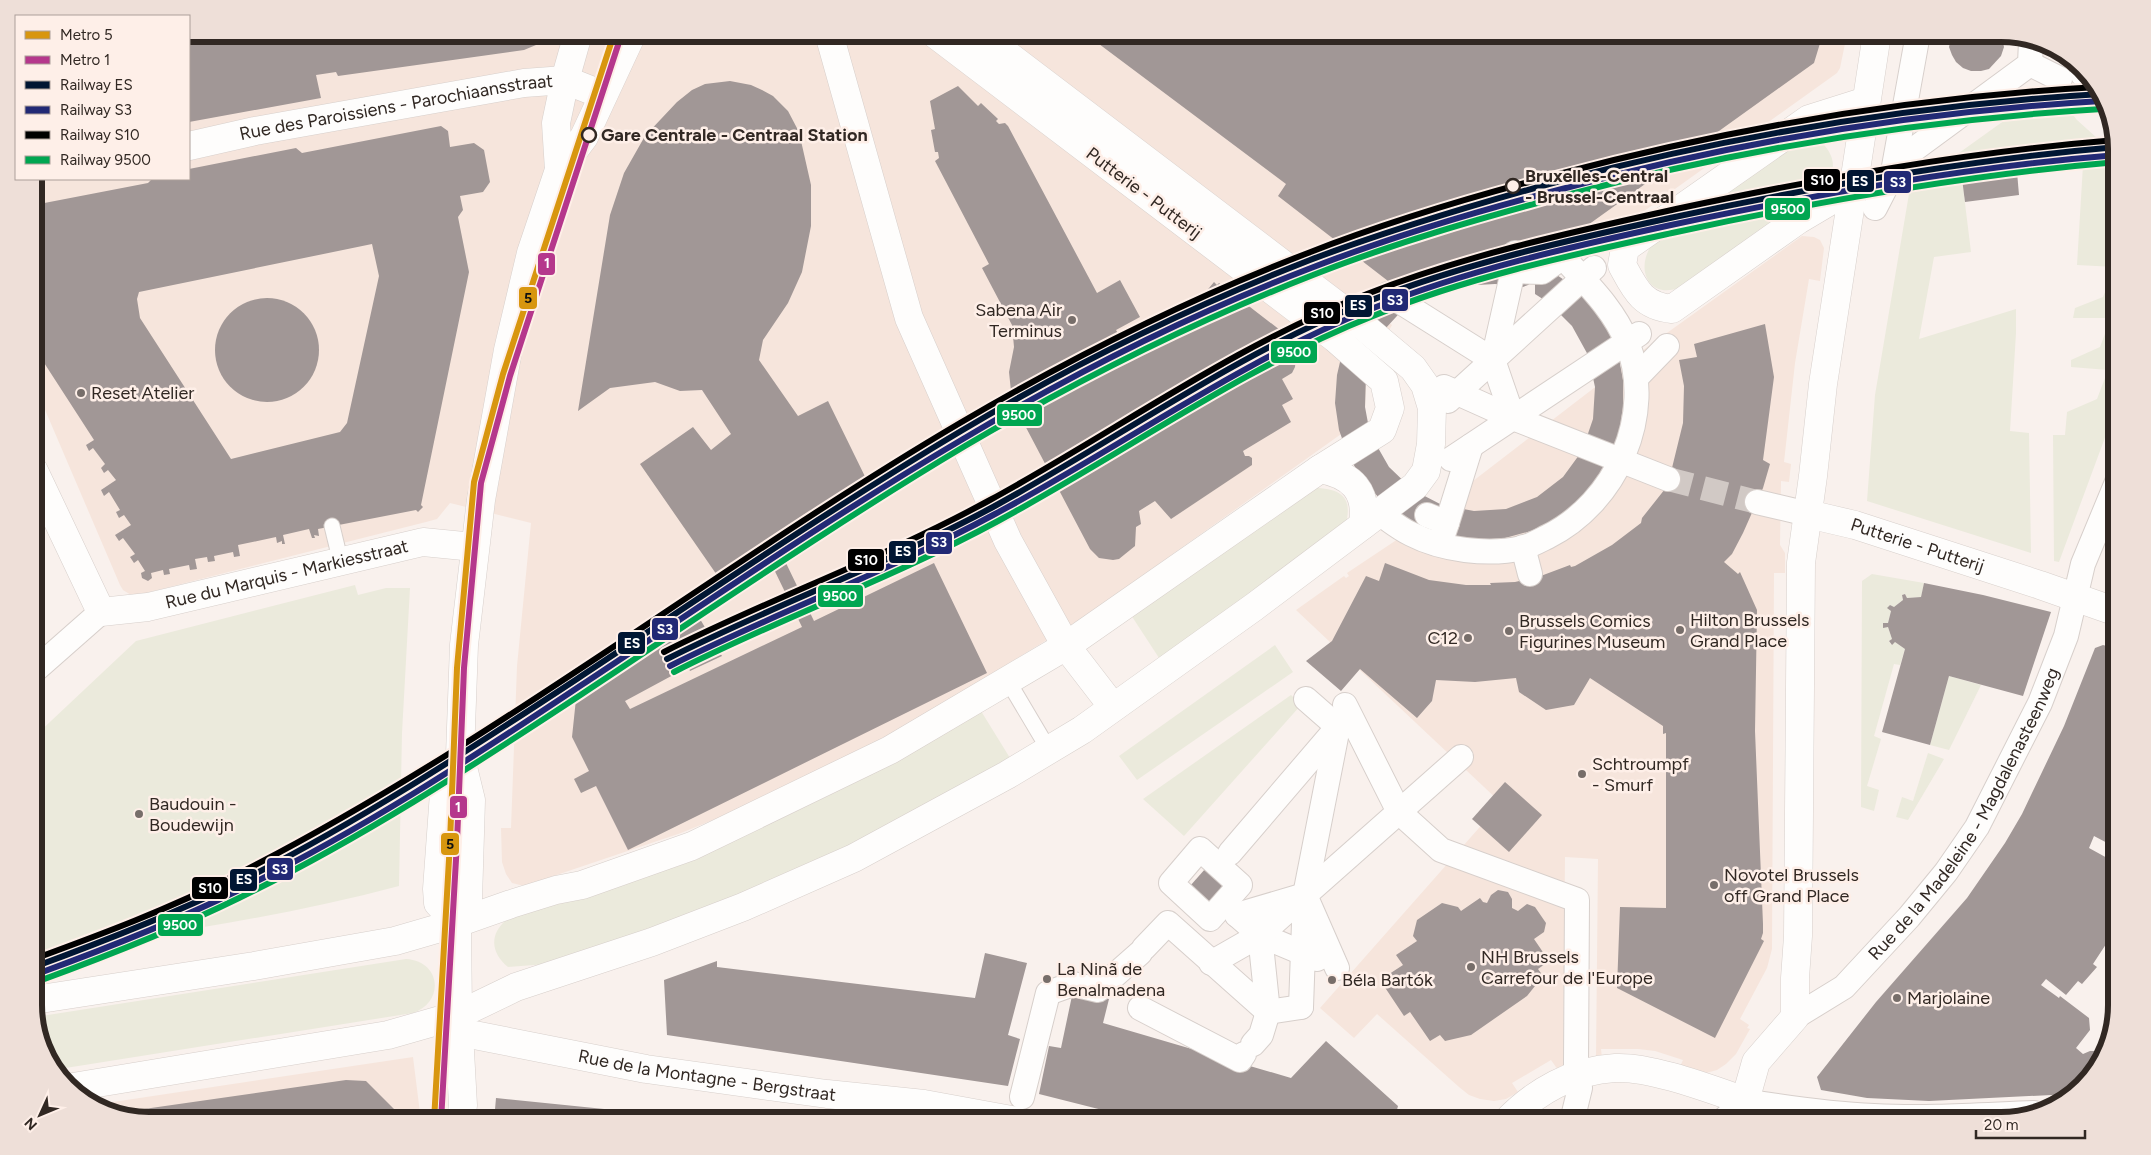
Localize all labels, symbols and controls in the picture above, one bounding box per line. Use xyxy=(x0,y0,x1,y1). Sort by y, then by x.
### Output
legend xyxy=(15,15,190,180)
text: Metro 5 xyxy=(60,26,113,44)
text: Metro 1 xyxy=(60,51,110,69)
street label: Rue des Paroissiens - Parochiaansstraat xyxy=(237,70,554,145)
text: Railway ES xyxy=(60,76,133,94)
text: Railway S3 xyxy=(60,101,132,119)
place label: Gare Centrale - Centraal Station xyxy=(601,124,868,146)
text: Railway S10 xyxy=(60,126,140,144)
marker: Gare Centrale - Centraal Station xyxy=(581,127,597,143)
street label: Putterie - Putterij xyxy=(1082,142,1206,244)
text: Railway 9500 xyxy=(60,151,151,169)
place label: Bruxelles-Central - Brussel-Centraal xyxy=(1525,165,1674,208)
line badge: S10 xyxy=(1803,168,1841,192)
line badge: ES xyxy=(1846,169,1875,193)
line badge: S3 xyxy=(1883,170,1912,194)
text: S10 xyxy=(1810,172,1834,189)
text: ES xyxy=(1852,173,1868,190)
text: S3 xyxy=(1890,174,1906,191)
marker: Bruxelles-Central - Brussel-Centraal xyxy=(1505,178,1521,194)
line badge: 9500 xyxy=(1764,197,1811,221)
text: 9500 xyxy=(1771,201,1805,218)
line badge: 1 xyxy=(537,252,556,276)
text: 1 xyxy=(544,255,550,272)
line badge: 5 xyxy=(518,286,538,310)
line badge: S3 xyxy=(1381,288,1409,312)
text: 5 xyxy=(524,290,532,307)
text: S3 xyxy=(1387,292,1403,309)
line badge: ES xyxy=(1344,294,1373,318)
text: ES xyxy=(1350,297,1366,314)
place label: Sabena Air Terminus xyxy=(975,299,1062,342)
line badge: S10 xyxy=(1303,301,1341,325)
text: S10 xyxy=(1310,305,1334,322)
marker: Sabena Air Terminus xyxy=(1066,314,1078,326)
line badge: 9500 xyxy=(1270,340,1318,364)
text: 9500 xyxy=(1277,344,1311,361)
place label: Reset Atelier xyxy=(91,382,194,404)
marker: Reset Atelier xyxy=(75,387,87,399)
line badge: 9500 xyxy=(996,403,1043,427)
text: 9500 xyxy=(1002,407,1036,424)
street label: Putterie - Putterij xyxy=(1848,513,1987,577)
line badge: S3 xyxy=(925,531,953,555)
text: S3 xyxy=(931,534,947,551)
street label: Rue du Marquis - Markiesstraat xyxy=(163,535,411,614)
line badge: ES xyxy=(888,540,917,564)
text: ES xyxy=(895,543,911,560)
line badge: S10 xyxy=(847,548,885,572)
text: S10 xyxy=(854,552,878,569)
line badge: 9500 xyxy=(817,584,864,608)
text: 9500 xyxy=(823,588,857,605)
place label: Hilton Brussels Grand Place xyxy=(1690,609,1809,652)
place label: Brussels Comics Figurines Museum xyxy=(1519,610,1665,653)
line badge: S3 xyxy=(651,617,679,641)
text: S3 xyxy=(657,621,673,638)
marker: Hilton Brussels Grand Place xyxy=(1674,624,1686,636)
marker: Brussels Comics Figurines Museum xyxy=(1503,625,1515,637)
place label: C12 xyxy=(1428,627,1458,649)
line badge: ES xyxy=(617,631,646,655)
marker: C12 xyxy=(1462,632,1474,644)
text: ES xyxy=(624,635,640,652)
street label: Rue de la Madeleine - Magdalenasteenweg xyxy=(1864,665,2064,965)
place label: Schtroumpf - Smurf xyxy=(1592,753,1689,796)
marker: Schtroumpf - Smurf xyxy=(1576,768,1588,780)
place label: Baudouin - Boudewijn xyxy=(149,793,236,836)
line badge: 1 xyxy=(449,795,468,819)
text: 1 xyxy=(455,799,461,816)
marker: Baudouin - Boudewijn xyxy=(133,808,145,820)
line badge: 5 xyxy=(440,832,460,856)
text: 5 xyxy=(446,836,454,853)
line badge: S3 xyxy=(266,857,294,881)
text: S3 xyxy=(272,861,288,878)
place label: Novotel Brussels off Grand Place xyxy=(1724,864,1859,907)
line badge: ES xyxy=(229,868,258,892)
text: ES xyxy=(236,871,252,888)
line badge: S10 xyxy=(191,876,229,900)
marker: Novotel Brussels off Grand Place xyxy=(1708,879,1720,891)
text: S10 xyxy=(198,880,222,897)
line badge: 9500 xyxy=(157,913,204,937)
text: 9500 xyxy=(163,917,197,934)
place label: NH Brussels Carrefour de l'Europe xyxy=(1481,946,1653,989)
place label: La Ninã de Benalmadena xyxy=(1057,958,1165,1001)
marker: NH Brussels Carrefour de l'Europe xyxy=(1465,961,1477,973)
place label: Béla Bartók xyxy=(1342,969,1433,991)
marker: La Ninã de Benalmadena xyxy=(1041,973,1053,985)
marker: Béla Bartók xyxy=(1326,974,1338,986)
place label: Marjolaine xyxy=(1907,987,1990,1009)
marker: Marjolaine xyxy=(1891,992,1903,1004)
street label: Rue de la Montagne - Bergstraat xyxy=(576,1045,837,1106)
north arrow xyxy=(15,1090,65,1140)
scale bar xyxy=(1976,1108,2085,1140)
text: N xyxy=(21,1114,41,1133)
text: 20 m xyxy=(1984,1116,2018,1134)

